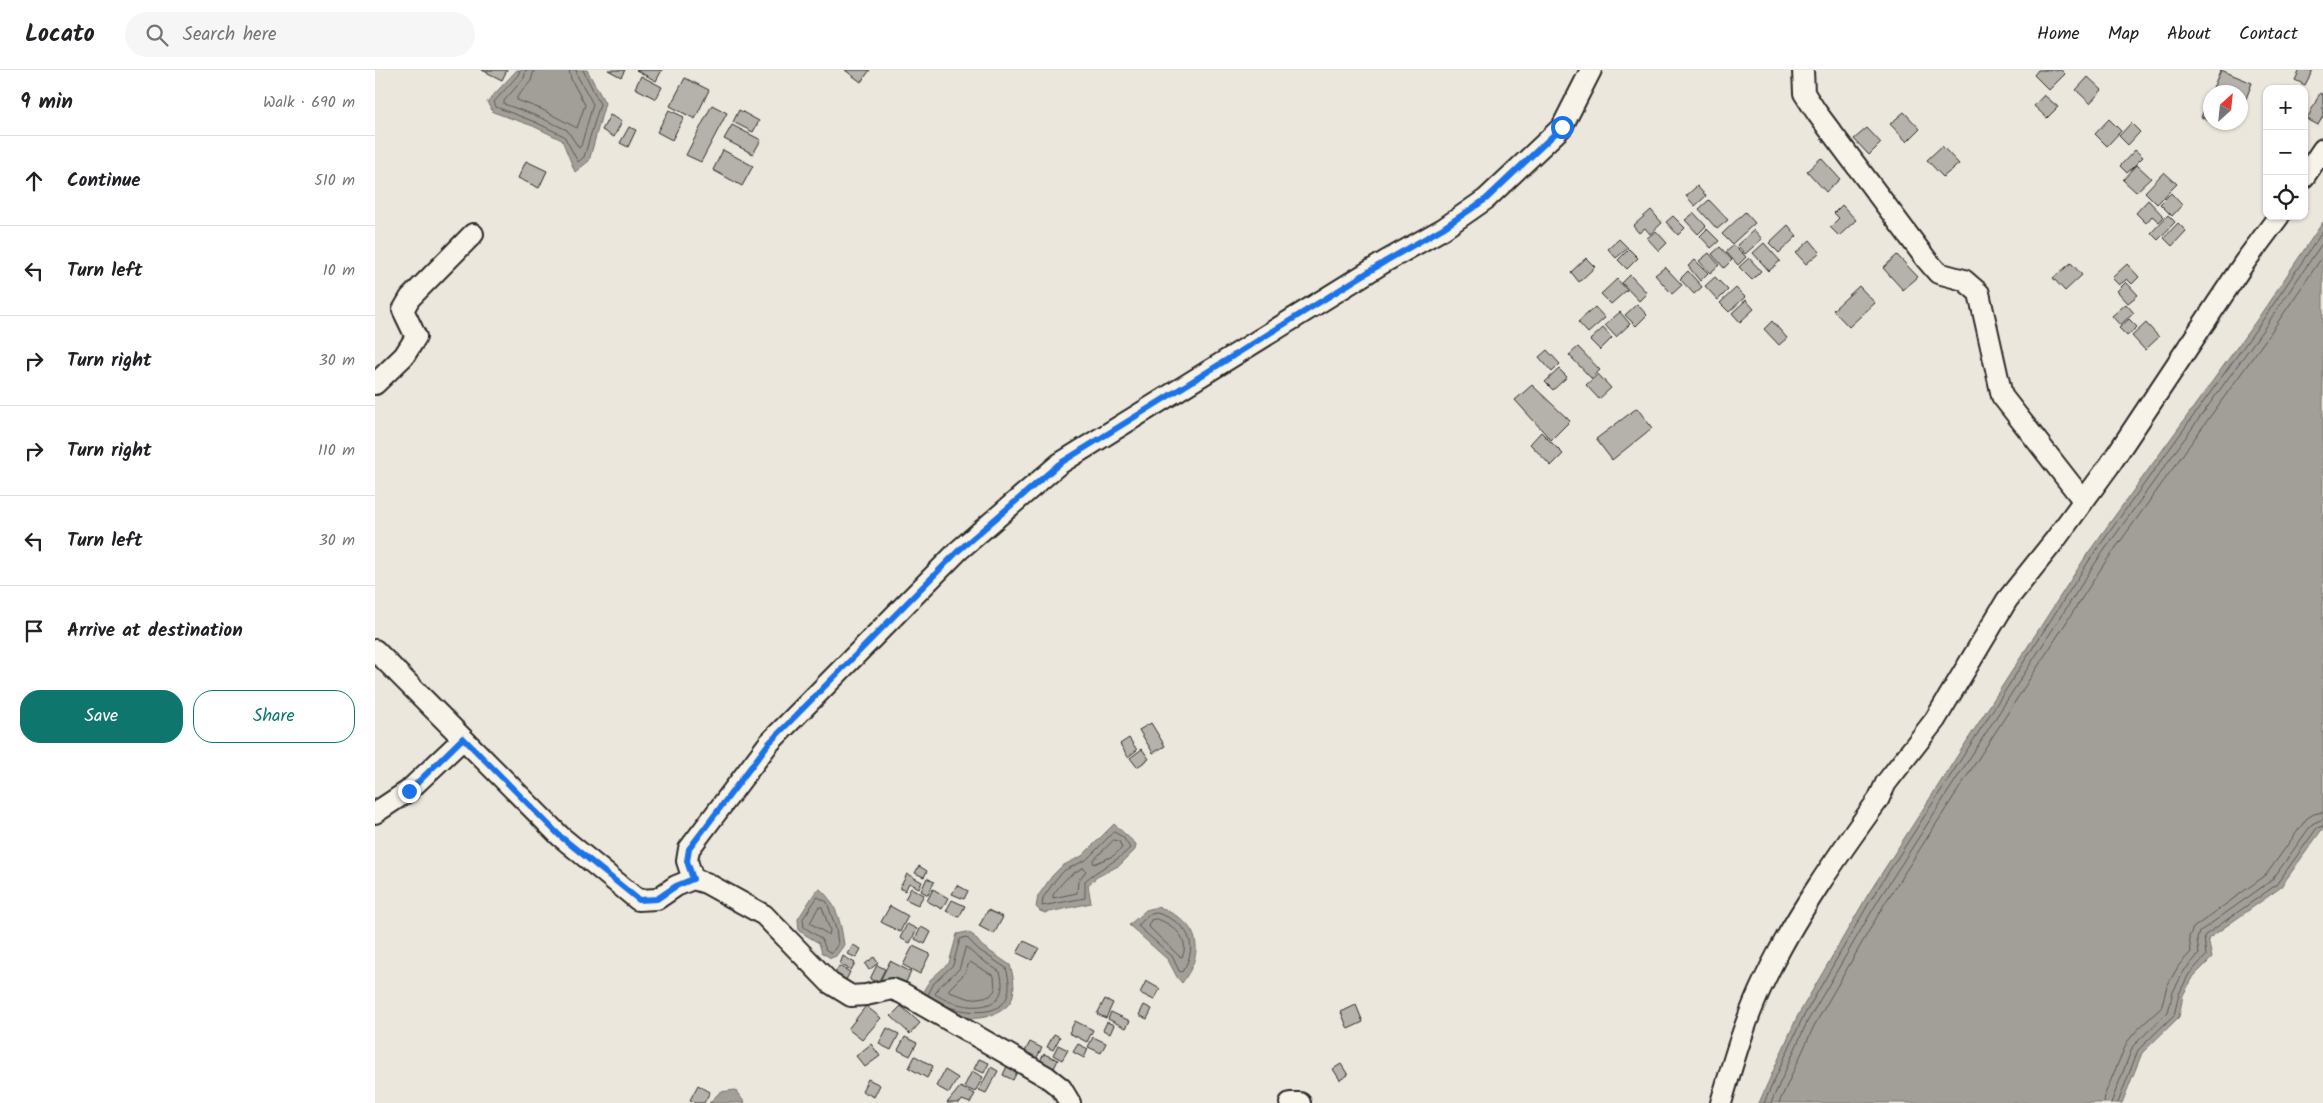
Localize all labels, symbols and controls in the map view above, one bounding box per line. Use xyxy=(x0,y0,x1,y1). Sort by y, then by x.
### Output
search box xyxy=(125,12,475,57)
text: Locato xyxy=(25,15,95,54)
text: Search here xyxy=(183,20,276,50)
text: Home xyxy=(2037,20,2080,49)
text: Map xyxy=(2108,20,2139,49)
text: About xyxy=(2167,20,2211,49)
text: Contact xyxy=(2239,20,2298,49)
icon: search xyxy=(143,21,171,49)
north arrow xyxy=(2203,85,2248,130)
map controls xyxy=(2263,85,2308,220)
button: + xyxy=(2263,85,2308,130)
text: 9 min xyxy=(20,86,73,119)
text: Walk · 690 m xyxy=(263,90,355,115)
route start xyxy=(1551,116,1574,139)
button: − xyxy=(2263,130,2308,175)
text: Continue xyxy=(67,166,140,196)
icon: ahead xyxy=(20,167,48,195)
text: 510 m xyxy=(314,168,355,193)
button: locate xyxy=(2263,175,2308,220)
text: Turn left xyxy=(67,256,142,286)
icon: left xyxy=(20,257,48,285)
text: 10 m xyxy=(323,258,355,283)
text: Turn right xyxy=(67,346,152,376)
icon: right xyxy=(20,347,48,375)
text: 30 m xyxy=(319,348,355,373)
text: Turn right xyxy=(67,436,152,466)
icon: right xyxy=(20,437,48,465)
text: 110 m xyxy=(318,438,355,463)
text: Turn left xyxy=(67,526,142,556)
icon: left xyxy=(20,527,48,555)
text: 30 m xyxy=(319,528,355,553)
text: Arrive at destination xyxy=(67,616,243,646)
icon: arrive xyxy=(20,617,48,645)
button: Save xyxy=(20,690,183,743)
button: Share xyxy=(193,690,355,743)
route end xyxy=(398,780,421,803)

